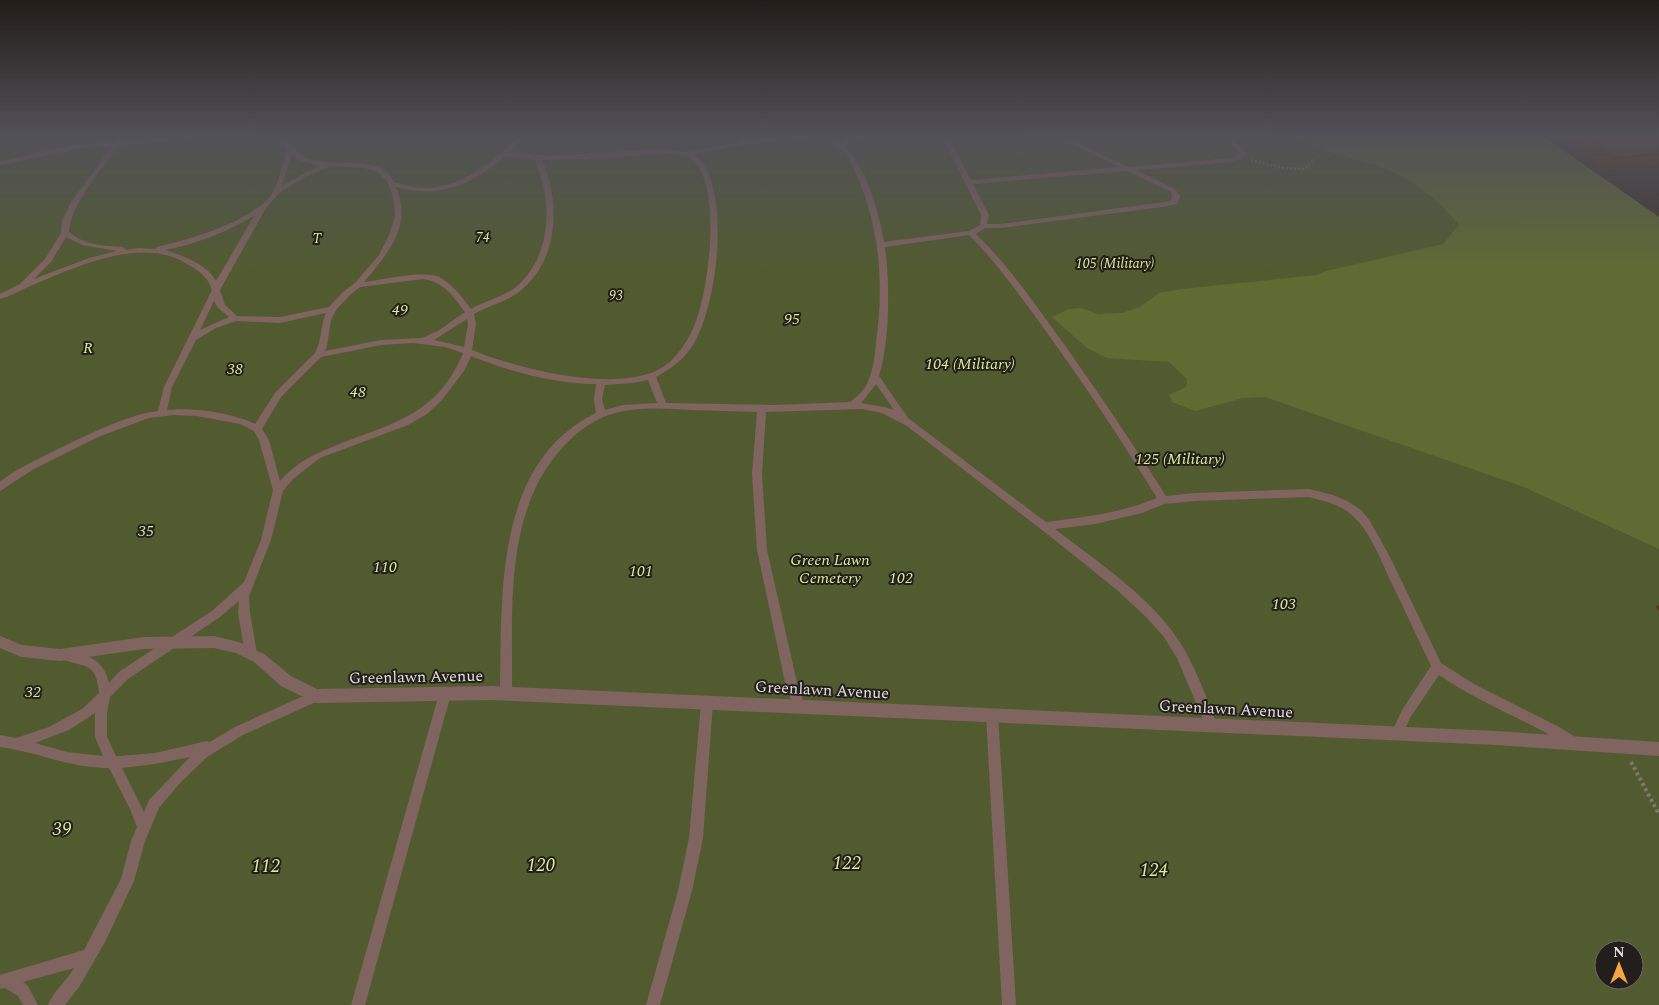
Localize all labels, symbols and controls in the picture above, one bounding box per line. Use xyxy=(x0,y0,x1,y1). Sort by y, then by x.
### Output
park label: 74 xyxy=(476,227,490,248)
park label: T xyxy=(312,228,322,249)
park label: 105 (Military) xyxy=(1076,253,1154,274)
park label: 93 xyxy=(609,285,623,306)
park label: 49 xyxy=(391,298,408,322)
park label: 95 xyxy=(784,307,800,331)
park label: R xyxy=(83,336,93,360)
park label: 104 (Military) xyxy=(925,352,1015,376)
park label: 38 xyxy=(227,357,243,381)
park label: 48 xyxy=(349,380,366,404)
park label: 125 (Military) xyxy=(1135,447,1225,471)
park label: 35 xyxy=(138,519,154,543)
park label: Green Lawn Cemetery xyxy=(790,548,870,590)
park label: 110 xyxy=(373,555,397,579)
park label: 101 xyxy=(629,559,653,583)
park label: 102 xyxy=(889,566,913,590)
park label: 103 xyxy=(1272,592,1296,616)
street label: Greenlawn Avenue xyxy=(349,664,483,690)
street label: Greenlawn Avenue xyxy=(754,675,890,705)
park label: 32 xyxy=(25,680,41,704)
street label: Greenlawn Avenue xyxy=(1158,694,1294,724)
park label: 39 xyxy=(52,815,72,844)
park label: 122 xyxy=(833,849,861,878)
park label: 120 xyxy=(527,851,555,880)
park label: 112 xyxy=(252,852,280,881)
park label: 124 xyxy=(1140,856,1168,885)
north arrow xyxy=(1594,940,1644,990)
text: N xyxy=(1613,942,1625,963)

